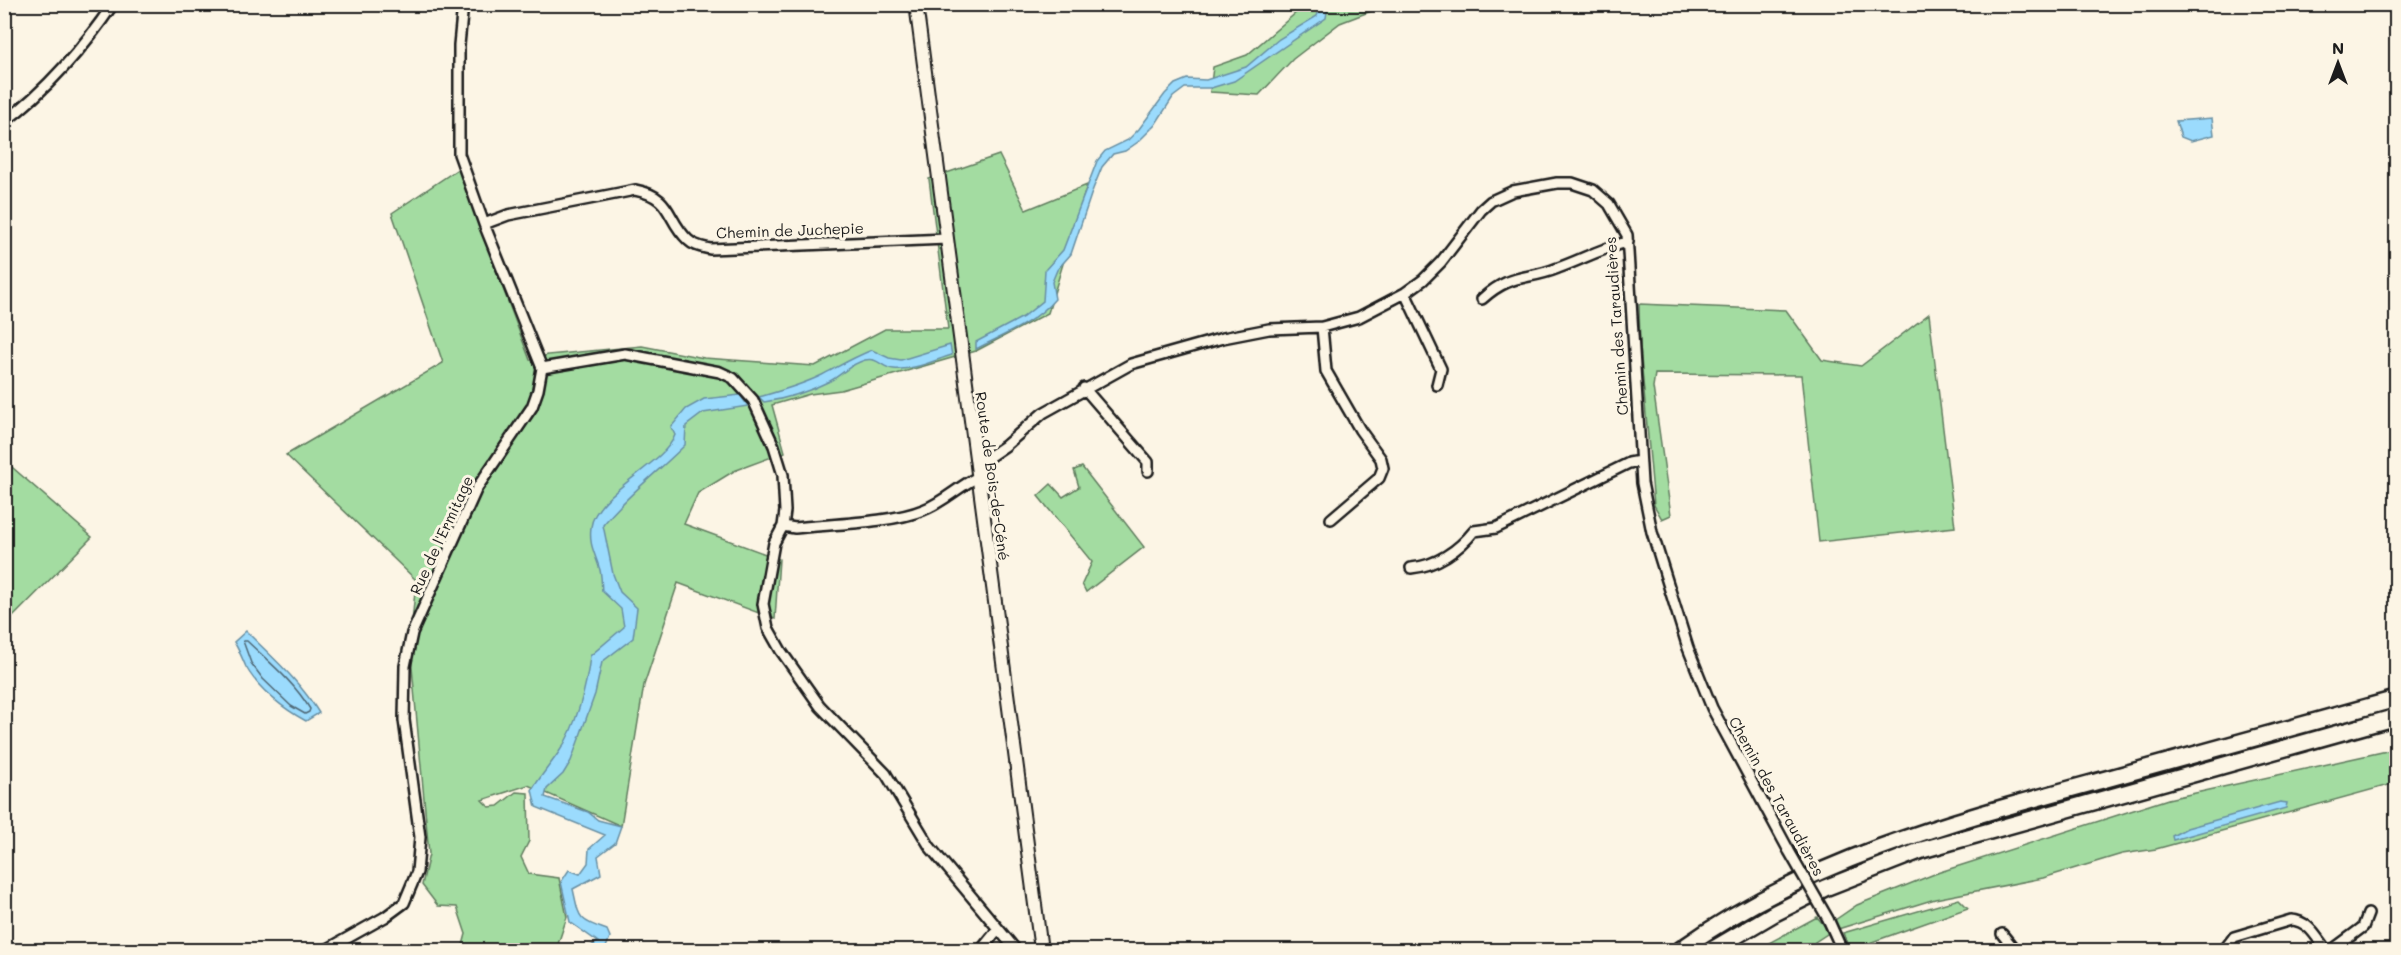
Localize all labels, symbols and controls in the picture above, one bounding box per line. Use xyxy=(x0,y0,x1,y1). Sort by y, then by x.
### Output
north arrow xyxy=(2308,33,2368,93)
text: N xyxy=(2332,37,2344,58)
street label: Chemin de Juchepie xyxy=(716,217,864,243)
street label: Chemin des Taraudières xyxy=(1600,236,1632,416)
street label: Route de Bois-de-Céné xyxy=(971,390,1015,562)
street label: Rue de l'Ermitage xyxy=(405,472,477,598)
street label: Chemin des Taraudières xyxy=(1725,713,1829,879)

